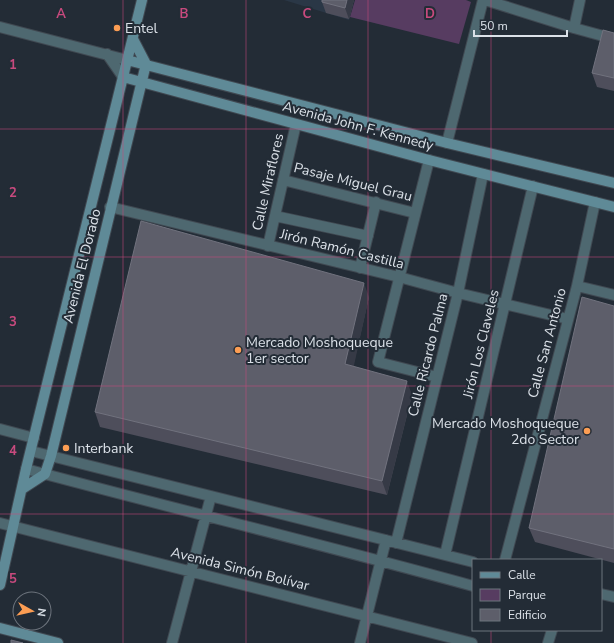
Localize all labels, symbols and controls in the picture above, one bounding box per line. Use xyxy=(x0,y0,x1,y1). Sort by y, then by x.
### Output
text: A xyxy=(56,5,66,23)
text: B xyxy=(180,5,189,23)
text: C xyxy=(303,5,312,23)
text: D xyxy=(425,5,435,23)
scale bar xyxy=(474,12,567,38)
text: 50 m xyxy=(480,18,508,34)
place label: Entel xyxy=(125,19,158,38)
marker: Entel xyxy=(112,23,122,33)
text: 1 xyxy=(9,56,17,74)
street label: Avenida John F. Kennedy xyxy=(280,97,436,155)
street label: Calle Miraflores xyxy=(248,131,288,232)
street label: Pasaje Miguel Grau xyxy=(292,158,414,206)
text: 2 xyxy=(9,184,17,202)
street label: Avenida El Dorado xyxy=(59,207,105,325)
street label: Jirón Ramón Castilla xyxy=(277,224,406,274)
street label: Calle San Antonio xyxy=(523,286,571,400)
street label: Jirón Los Claveles xyxy=(458,287,504,401)
street label: Calle Ricardo Palma xyxy=(404,291,452,419)
text: 3 xyxy=(9,313,17,331)
place label: Mercado Moshoqueque 1er sector xyxy=(246,333,393,368)
marker: Mercado Moshoqueque 1er sector xyxy=(233,345,243,355)
place label: Mercado Moshoqueque 2do Sector xyxy=(432,414,579,449)
marker: Mercado Moshoqueque 2do Sector xyxy=(582,426,592,436)
place label: Interbank xyxy=(74,439,134,458)
text: 4 xyxy=(9,442,17,460)
marker: Interbank xyxy=(61,443,71,453)
street label: Avenida Simón Bolívar xyxy=(169,543,311,595)
legend xyxy=(472,559,602,631)
text: Calle xyxy=(508,567,536,583)
text: 5 xyxy=(9,570,17,588)
text: Parque xyxy=(508,587,546,603)
north arrow xyxy=(12,591,52,631)
text: N xyxy=(33,607,49,617)
text: Edificio xyxy=(508,607,547,623)

